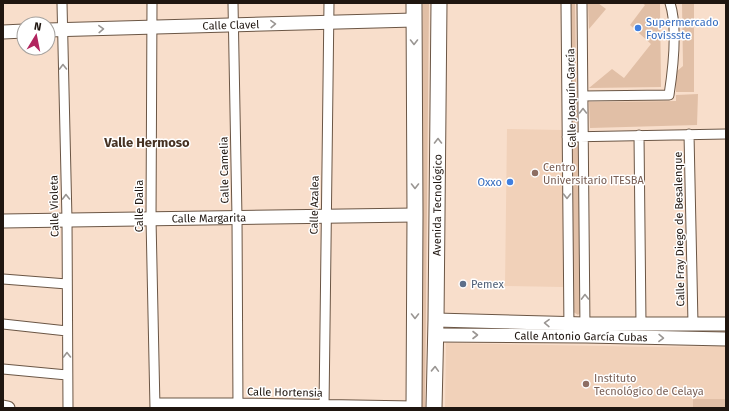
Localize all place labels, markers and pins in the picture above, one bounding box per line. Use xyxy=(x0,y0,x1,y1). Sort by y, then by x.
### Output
place label: Supermercado Fovissste xyxy=(646,16,719,42)
marker: Supermercado Fovissste xyxy=(633,23,643,33)
place label: Centro Universitario ITESBA xyxy=(543,161,644,187)
marker: Centro Universitario ITESBA xyxy=(530,168,540,178)
place label: Oxxo xyxy=(478,176,502,189)
marker: Oxxo xyxy=(505,177,515,187)
place label: Pemex xyxy=(471,278,504,291)
marker: Pemex xyxy=(458,279,468,289)
place label: Instituto Tecnológico de Celaya xyxy=(594,372,704,398)
marker: Instituto Tecnológico de Celaya xyxy=(581,379,591,389)

